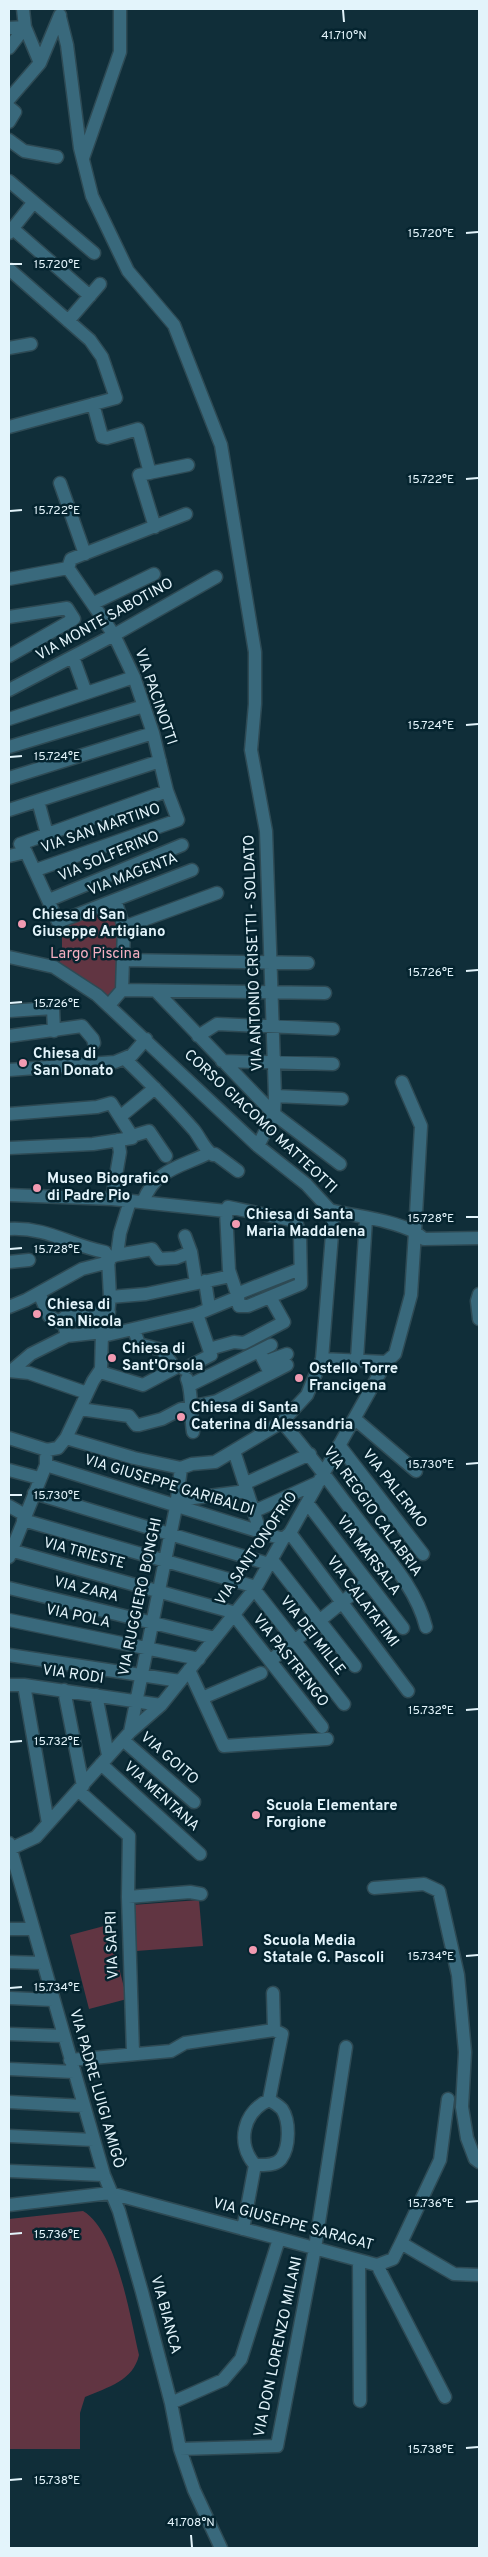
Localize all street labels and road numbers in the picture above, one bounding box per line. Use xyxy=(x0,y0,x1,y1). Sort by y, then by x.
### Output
street label: VIA MONTE SABOTINO xyxy=(33,574,177,666)
street label: VIA PACINOTTI xyxy=(130,646,180,748)
street label: VIA SAN MARTINO xyxy=(39,800,163,858)
street label: VIA SOLFERINO xyxy=(56,827,162,887)
street label: VIA ANTONIO CRISETTI - SOLDATO xyxy=(240,834,268,1072)
street label: VIA MAGENTA xyxy=(85,849,181,901)
street label: CORSO GIACOMO MATTEOTTI xyxy=(179,1046,341,1198)
street label: VIA REGGIO CALABRIA xyxy=(318,1443,426,1581)
street label: VIA PALERMO xyxy=(357,1446,431,1532)
street label: VIA GIUSEPPE GARIBALDI xyxy=(82,1451,256,1521)
street label: VIA SANT'ONOFRIO xyxy=(212,1488,302,1610)
street label: VIA MARSALA xyxy=(332,1512,404,1600)
street label: VIA RUGGIERO BONGHI xyxy=(115,1516,167,1678)
street label: VIA TRIESTE xyxy=(41,1534,127,1574)
street label: VIA CALATAFIMI xyxy=(322,1553,402,1651)
street label: VIA ZARA xyxy=(52,1573,120,1607)
street label: VIA DEI MILLE xyxy=(275,1592,349,1680)
street label: VIA POLA xyxy=(44,1601,112,1633)
street label: VIA PASTRENGO xyxy=(248,1611,332,1711)
street label: VIA RODI xyxy=(41,1661,105,1689)
street label: VIA GOITO xyxy=(136,1728,202,1790)
street label: VIA MENTANA xyxy=(119,1758,203,1836)
street label: VIA SAPRI xyxy=(102,1910,124,1980)
street label: VIA PADRE LUIGI AMIGÒ xyxy=(64,2007,130,2171)
street label: VIA GIUSEPPE SARAGAT xyxy=(210,2194,376,2256)
street label: VIA DON LORENZO MILANI xyxy=(251,2255,307,2439)
street label: VIA BIANCA xyxy=(145,2274,185,2356)

